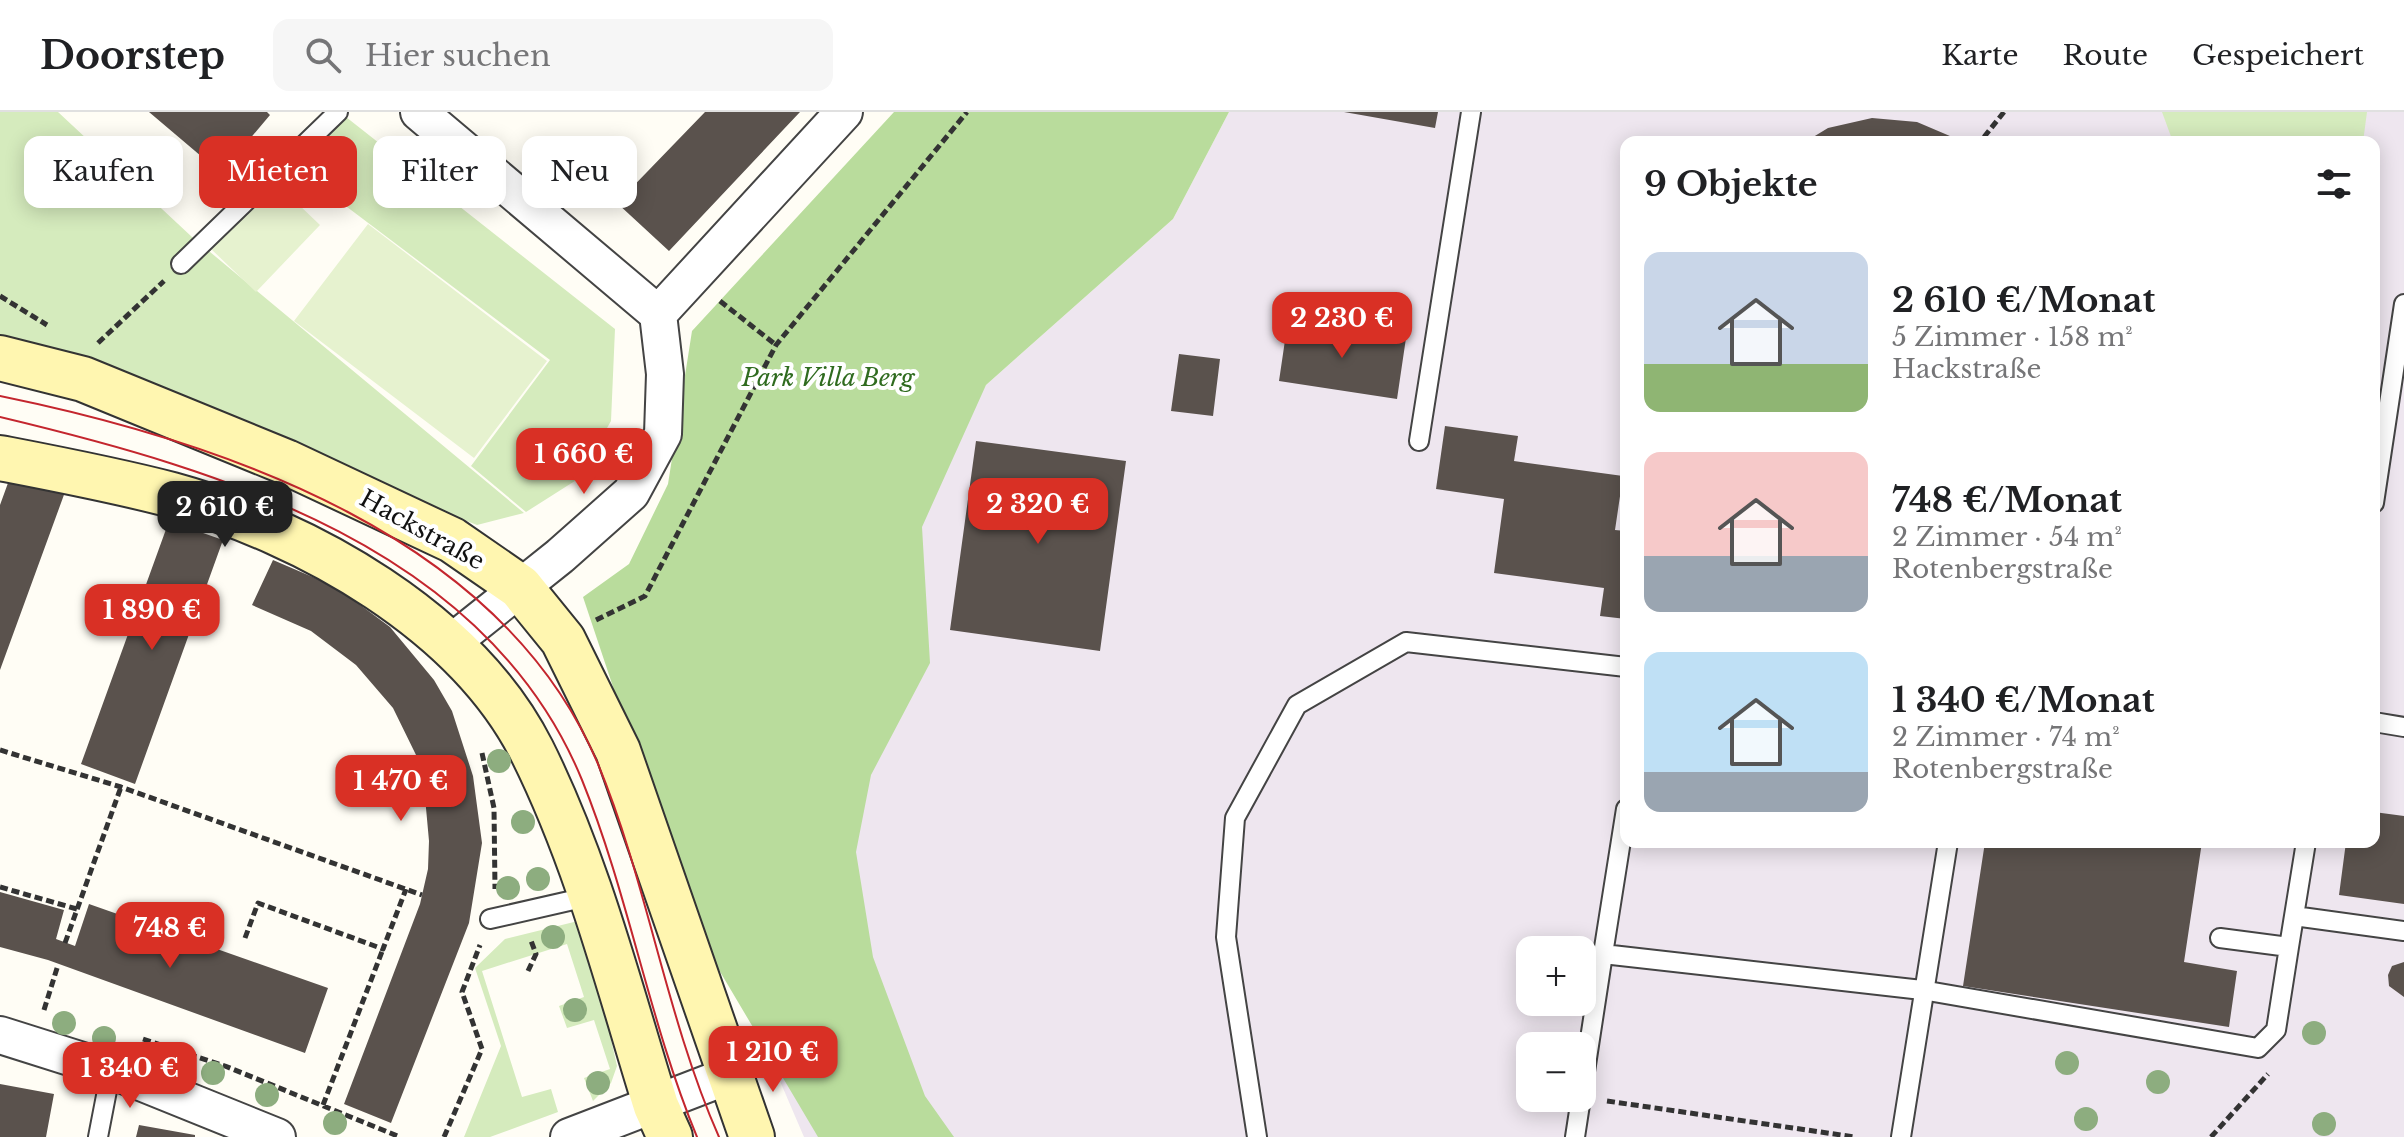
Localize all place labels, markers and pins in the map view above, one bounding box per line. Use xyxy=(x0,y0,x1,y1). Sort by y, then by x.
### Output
pin: 2 230 € xyxy=(1268,292,1416,360)
pin: 1 660 € xyxy=(510,428,658,496)
pin: 2 320 € xyxy=(964,478,1112,546)
pin: 2 610 € xyxy=(151,481,299,549)
pin: 1 890 € xyxy=(78,584,226,652)
pin: 1 470 € xyxy=(327,755,475,823)
pin: 748 € xyxy=(114,902,226,970)
pin: 1 210 € xyxy=(699,1026,847,1094)
pin: 1 340 € xyxy=(56,1042,204,1110)

